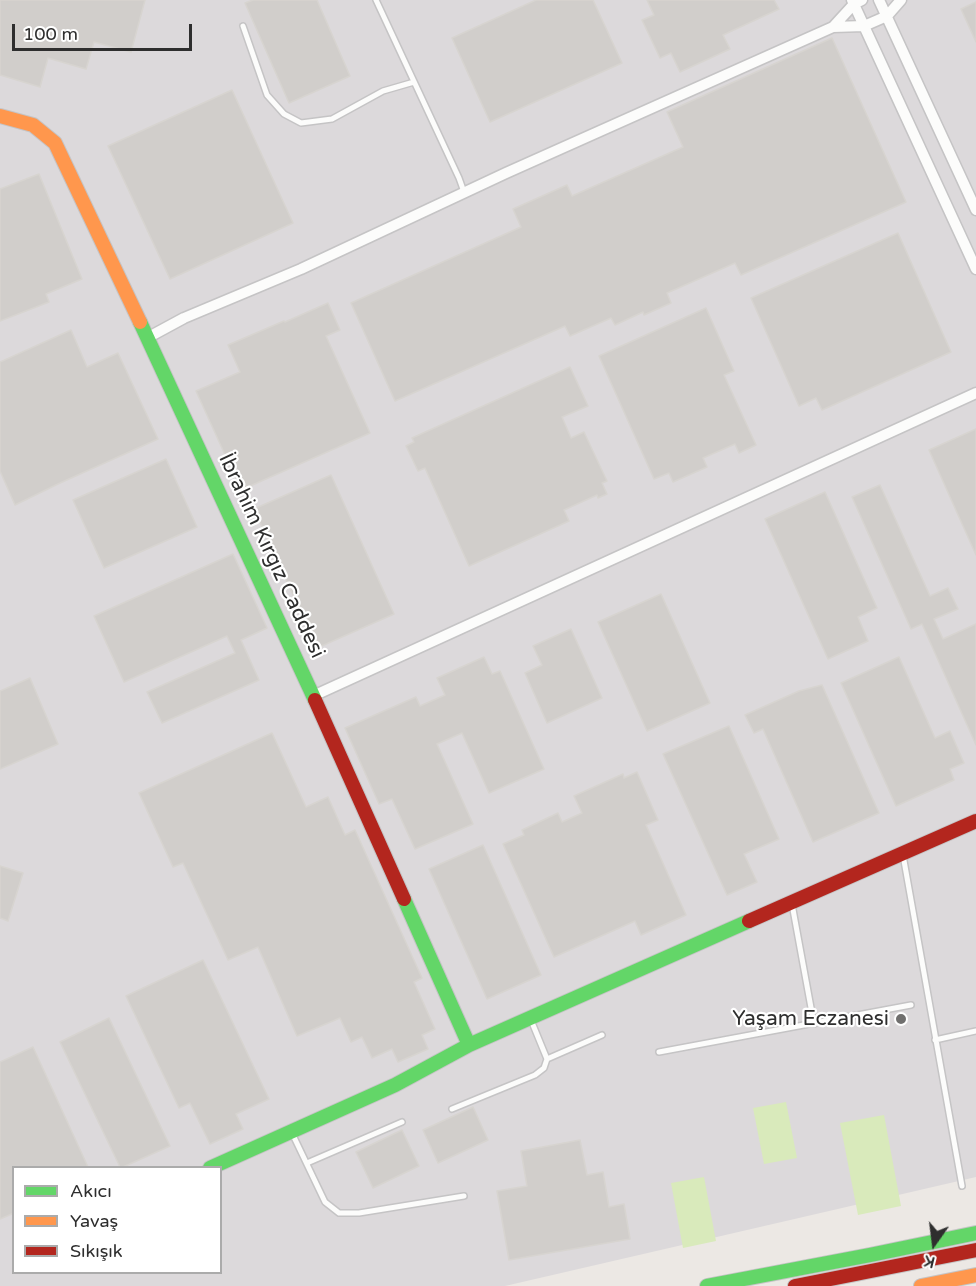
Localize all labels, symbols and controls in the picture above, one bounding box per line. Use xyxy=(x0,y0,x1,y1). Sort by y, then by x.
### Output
scale bar xyxy=(15,12,195,50)
text: 100 m xyxy=(23,23,78,45)
street label: İbrahim Kırgız Caddesi xyxy=(212,450,330,662)
place label: Yaşam Eczanesi xyxy=(732,1006,889,1032)
marker: Yaşam Eczanesi xyxy=(894,1012,908,1026)
legend xyxy=(12,1166,222,1274)
text: Akıcı xyxy=(70,1180,112,1202)
text: Yavaş xyxy=(70,1210,118,1232)
north arrow xyxy=(904,1214,964,1274)
text: Sıkışık xyxy=(70,1240,123,1262)
text: K xyxy=(922,1250,937,1272)

